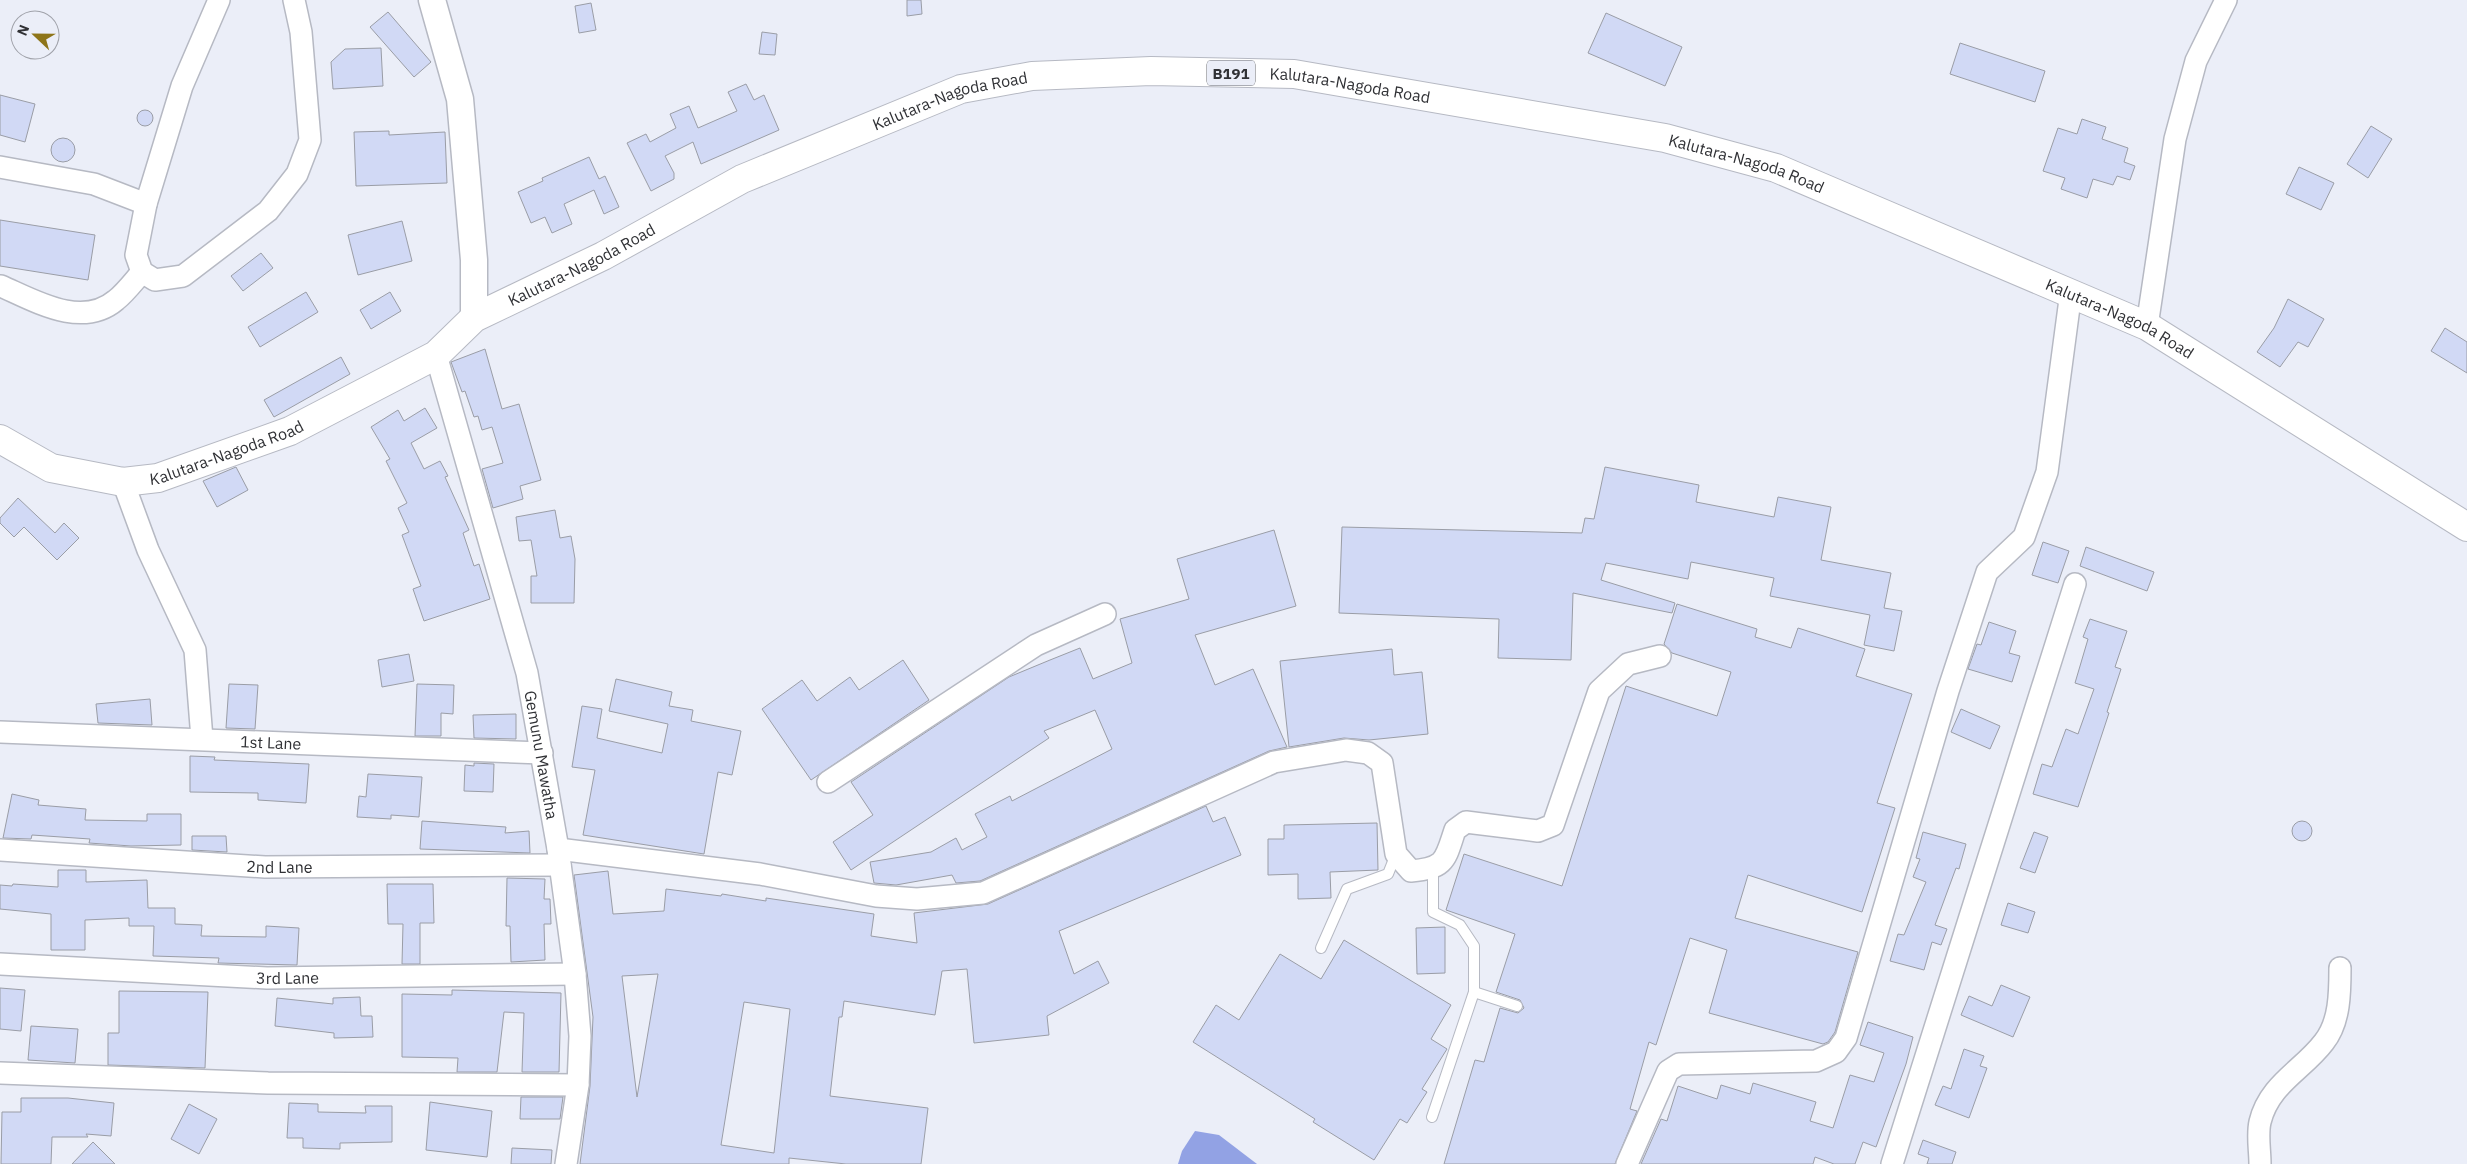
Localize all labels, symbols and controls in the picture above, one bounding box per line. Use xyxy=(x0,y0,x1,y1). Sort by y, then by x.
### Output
north arrow xyxy=(10,10,60,60)
text: N xyxy=(13,22,33,38)
road number: B191 xyxy=(1207,60,1255,86)
street label: Kalutara-Nagoda Road xyxy=(1270,63,1432,107)
street label: Kalutara-Nagoda Road xyxy=(869,67,1029,134)
street label: Kalutara-Nagoda Road xyxy=(1666,129,1827,197)
street label: Kalutara-Nagoda Road xyxy=(505,219,659,310)
street label: Kalutara-Nagoda Road xyxy=(2043,274,2198,363)
street label: Kalutara-Nagoda Road xyxy=(148,416,307,489)
street label: Gemunu Mawatha xyxy=(520,689,563,821)
street label: 1st Lane xyxy=(240,731,302,754)
street label: 2nd Lane xyxy=(246,856,313,877)
street label: 3rd Lane xyxy=(256,967,319,988)

